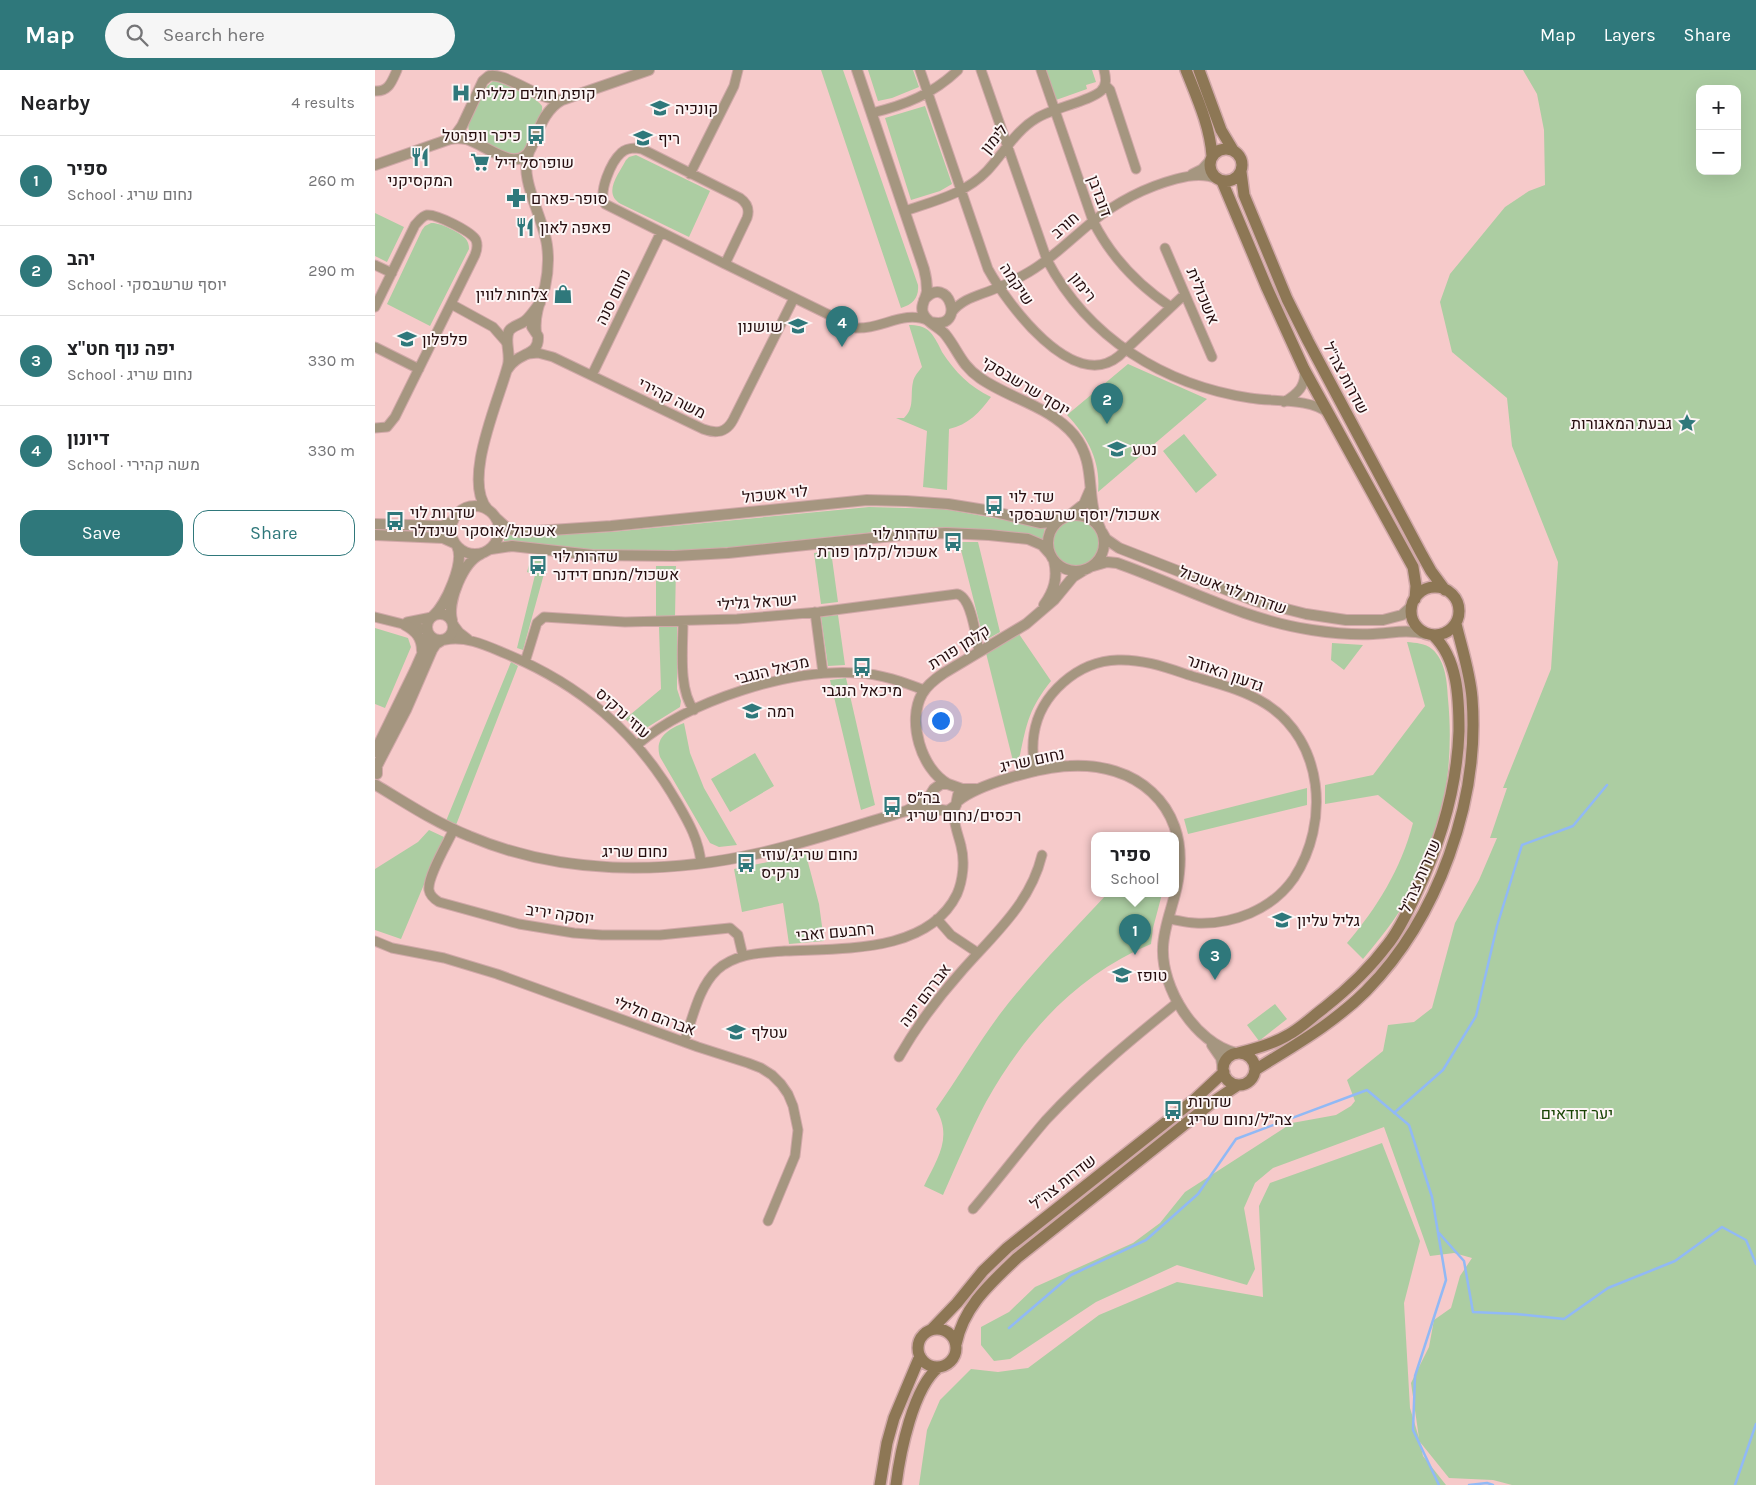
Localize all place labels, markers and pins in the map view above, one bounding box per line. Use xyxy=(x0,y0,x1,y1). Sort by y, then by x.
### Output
hospital icon: קופת חולים כללית xyxy=(450,82,472,104)
place label: קופת חולים כללית xyxy=(476,84,596,103)
school or university icon: קונכיה xyxy=(649,97,671,119)
place label: קונכיה xyxy=(675,99,718,118)
bus stop icon: כיכר וופרטל xyxy=(525,124,547,146)
place label: כיכר וופרטל xyxy=(442,126,521,145)
school or university icon: ריף xyxy=(632,127,654,149)
place label: ריף xyxy=(658,129,680,148)
restaurant icon: המקסיקני xyxy=(409,146,431,168)
supermarket icon: שופרסל דיל xyxy=(469,151,491,173)
place label: שופרסל דיל xyxy=(495,153,574,172)
place label: המקסיקני xyxy=(387,171,453,190)
pharmacy icon: סופר-פארם xyxy=(505,187,527,209)
place label: סופר-פארם xyxy=(531,189,608,208)
restaurant icon: פאפה לאון xyxy=(514,216,536,238)
place label: פאפה לאון xyxy=(540,218,611,237)
shop icon: צלחות לווין xyxy=(552,283,574,305)
place label: צלחות לווין xyxy=(476,285,548,304)
pin: 4 xyxy=(826,306,858,347)
school or university icon: שושנון xyxy=(787,315,809,337)
place label: שושנון xyxy=(738,317,783,336)
school or university icon: פלפלון xyxy=(396,328,418,350)
place label: פלפלון xyxy=(422,330,468,349)
pin: 2 xyxy=(1091,383,1123,424)
place icon: גבעת המאגורות xyxy=(1676,412,1698,434)
place label: גבעת המאגורות xyxy=(1571,414,1672,433)
school or university icon: נטע xyxy=(1106,438,1128,460)
place label: נטע xyxy=(1132,440,1157,459)
place label: שד. לוי אשכול/יוסף שרשבסקי xyxy=(1009,487,1160,524)
bus stop icon: שד. לוי אשכול/יוסף שרשבסקי xyxy=(983,494,1005,516)
place label: שדרות לוי אשכול/אוסקר שינדלר xyxy=(410,503,556,540)
bus stop icon: שדרות לוי אשכול/אוסקר שינדלר xyxy=(384,510,406,532)
place label: שדרות לוי אשכול/קלמן פורת xyxy=(817,524,938,561)
bus stop icon: שדרות לוי אשכול/קלמן פורת xyxy=(942,531,964,553)
place label: שדרות לוי אשכול/מנחם דידנר xyxy=(553,547,679,584)
bus stop icon: שדרות לוי אשכול/מנחם דידנר xyxy=(527,554,549,576)
bus stop icon: מיכאל הנגבי xyxy=(851,656,873,678)
place label: מיכאל הנגבי xyxy=(822,681,902,700)
school or university icon: רמה xyxy=(741,700,763,722)
place label: רמה xyxy=(767,702,794,721)
place label: בה״ס רכסים/נחום שריג xyxy=(907,788,1021,825)
bus stop icon: בה״ס רכסים/נחום שריג xyxy=(881,795,903,817)
place label: נחום שריג/עוזי נרקיס xyxy=(761,845,858,882)
bus stop icon: נחום שריג/עוזי נרקיס xyxy=(735,852,757,874)
school or university icon: גליל עליון xyxy=(1271,909,1293,931)
place label: גליל עליון xyxy=(1297,911,1360,930)
pin: 1 xyxy=(1119,914,1151,955)
pin: 3 xyxy=(1199,939,1231,980)
school or university icon: טופז xyxy=(1111,964,1133,986)
place label: טופז xyxy=(1137,966,1167,985)
school or university icon: עטלף xyxy=(725,1021,747,1043)
place label: עטלף xyxy=(751,1023,788,1042)
place label: שדרות צה״ל/נחום שריג xyxy=(1188,1092,1293,1129)
bus stop icon: שדרות צה״ל/נחום שריג xyxy=(1162,1099,1184,1121)

